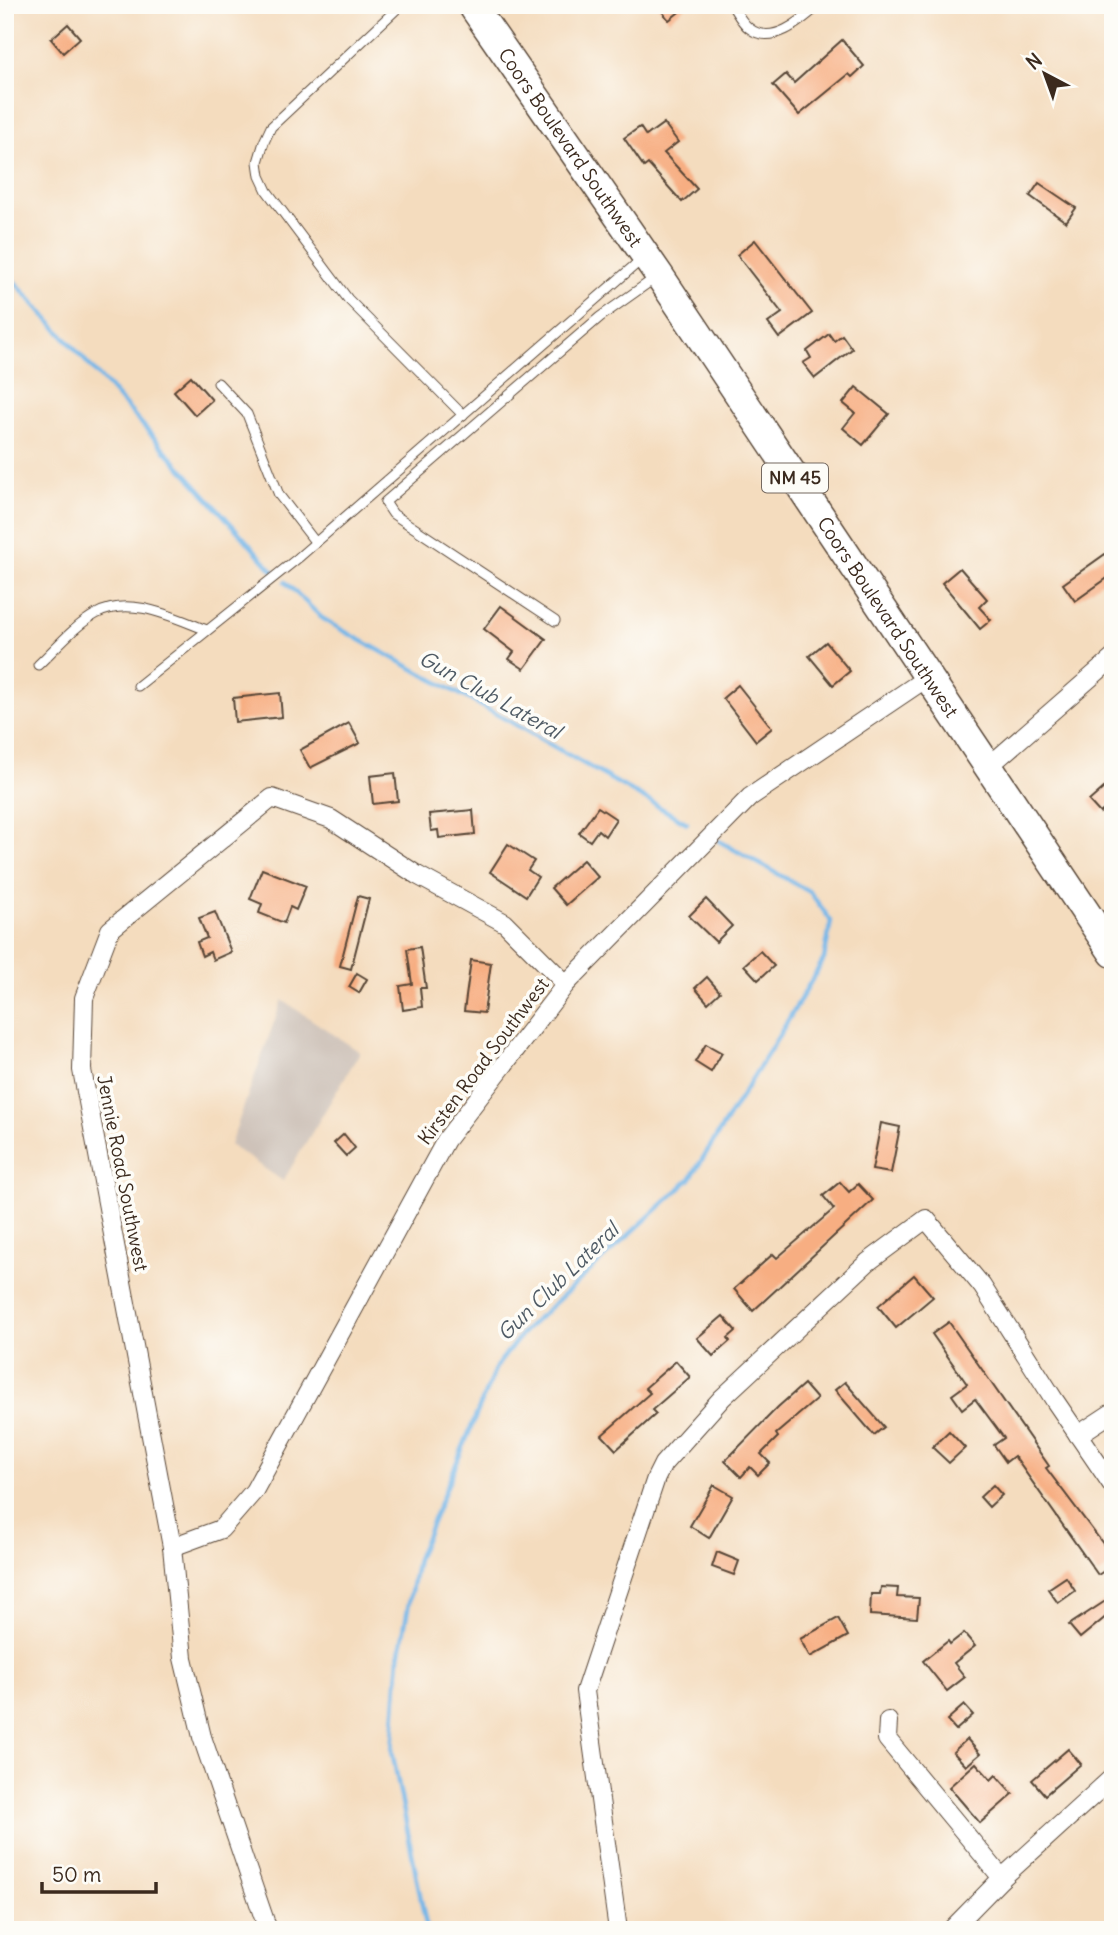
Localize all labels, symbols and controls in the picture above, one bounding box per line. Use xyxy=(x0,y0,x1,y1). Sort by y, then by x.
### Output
north arrow xyxy=(1010,38,1080,108)
street label: Coors Boulevard Southwest xyxy=(493,43,648,251)
text: N xyxy=(1021,48,1047,75)
road number: NM 45 xyxy=(762,464,828,492)
street label: Coors Boulevard Southwest xyxy=(812,512,964,722)
water label: Gun Club Lateral xyxy=(414,644,569,746)
street label: Kirsten Road Southwest xyxy=(412,973,554,1149)
street label: Jennie Road Southwest xyxy=(92,1073,154,1273)
water label: Gun Club Lateral xyxy=(491,1215,626,1346)
scale bar xyxy=(42,1851,156,1895)
text: 50 m xyxy=(52,1861,101,1888)

